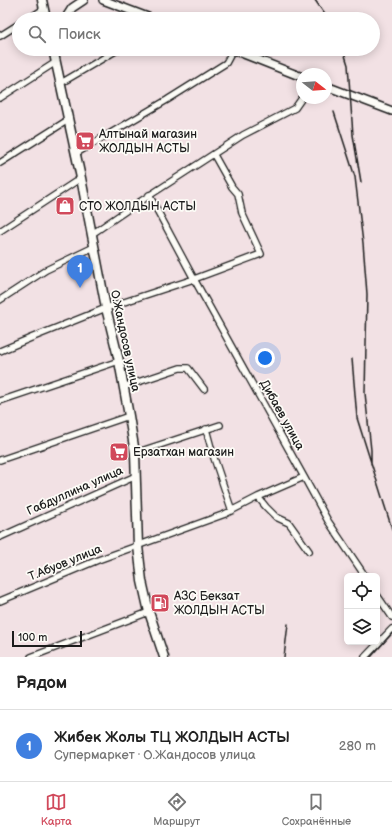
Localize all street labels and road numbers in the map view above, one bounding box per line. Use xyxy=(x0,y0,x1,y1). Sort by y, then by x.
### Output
street label: О.Жандосов улица xyxy=(107,289,143,393)
street label: Дибаев улица xyxy=(256,377,308,453)
street label: Габдуллина улица xyxy=(25,463,125,519)
street label: Т.Абуов улица xyxy=(26,541,104,585)

